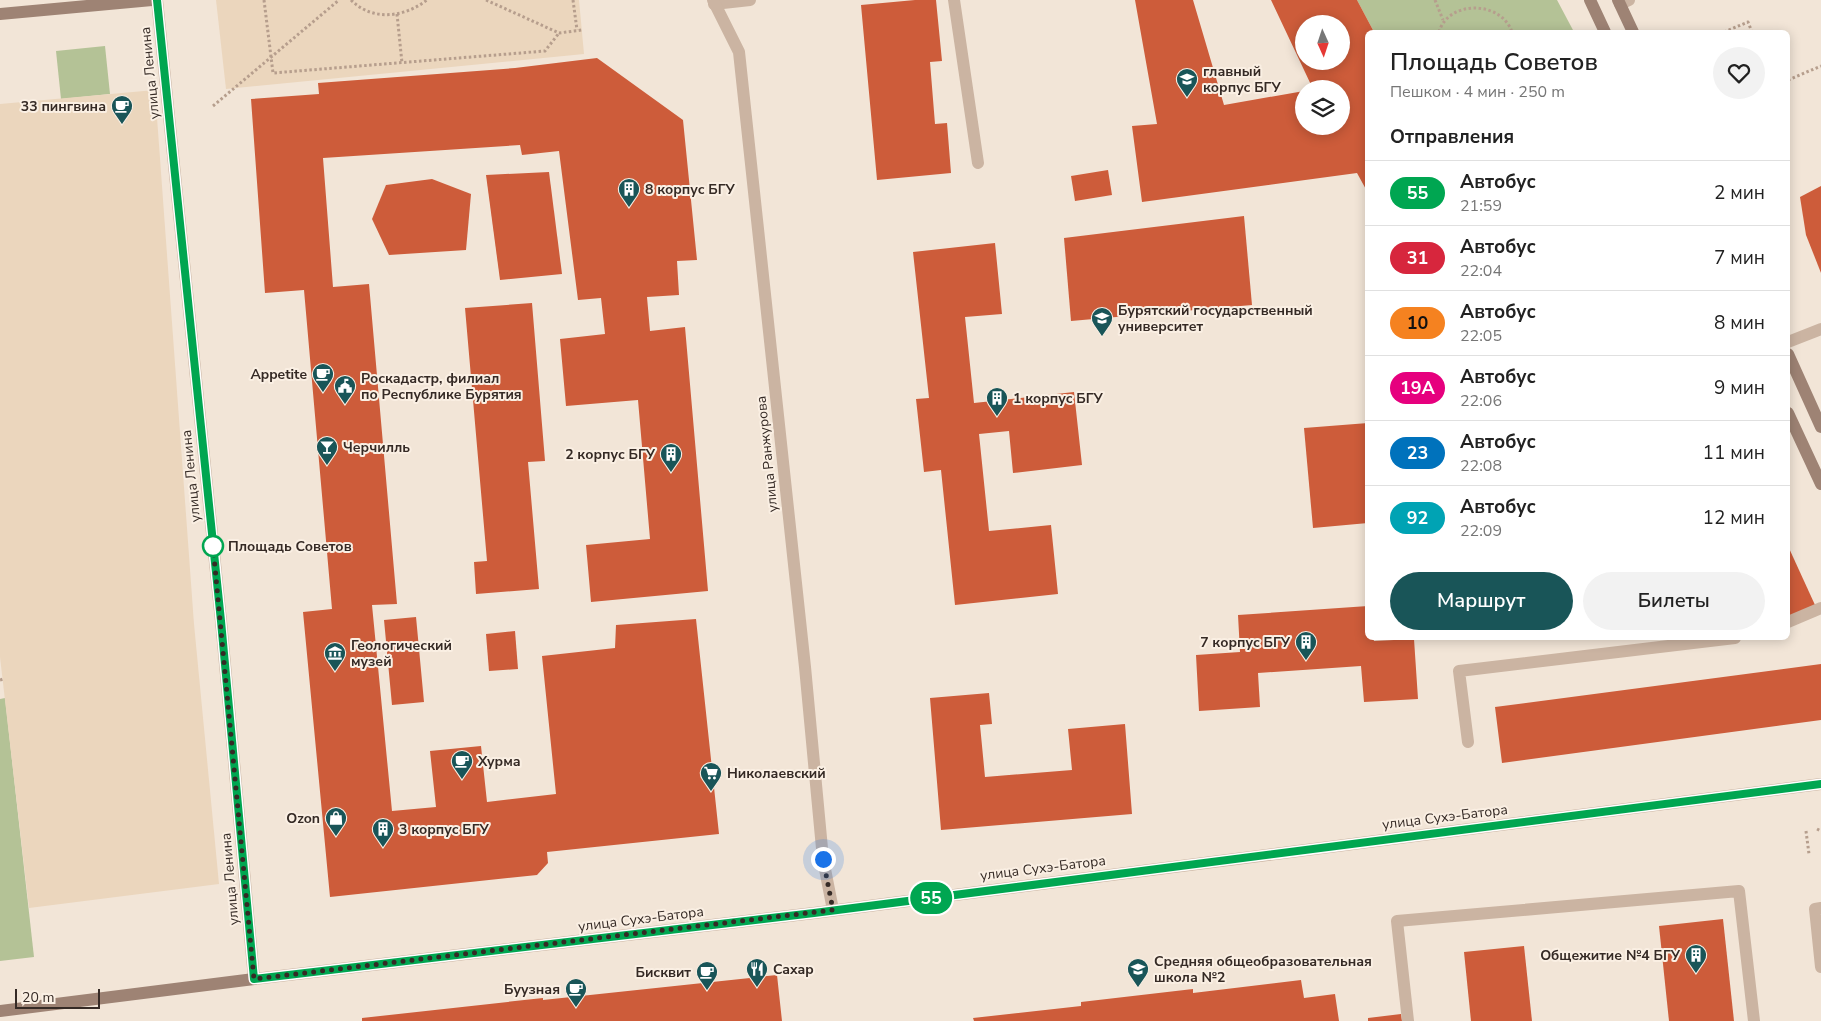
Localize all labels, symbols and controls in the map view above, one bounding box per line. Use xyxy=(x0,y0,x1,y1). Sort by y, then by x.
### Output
north arrow xyxy=(1295,15,1350,70)
map controls xyxy=(1295,15,1350,135)
street label: улица Ленина xyxy=(136,26,164,120)
text: Площадь Советов xyxy=(1390,46,1598,78)
button: heart xyxy=(1713,47,1765,99)
place label: главный корпус БГУ xyxy=(1203,62,1281,97)
school or university icon: главный корпус БГУ xyxy=(1175,67,1199,98)
button: layers xyxy=(1295,80,1350,135)
text: Пешком · 4 мин · 250 m xyxy=(1390,81,1565,103)
cafe icon: 33 пингвина xyxy=(110,94,134,125)
place label: 33 пингвина xyxy=(21,97,106,116)
text: Отправления xyxy=(1390,124,1514,150)
text: Автобус xyxy=(1460,169,1536,195)
building icon: 8 корпус БГУ xyxy=(617,177,641,208)
place label: 8 корпус БГУ xyxy=(645,180,736,199)
text: 2 мин xyxy=(1714,180,1765,206)
text: 55 xyxy=(1407,181,1428,205)
text: 21:59 xyxy=(1460,195,1502,217)
text: Автобус xyxy=(1460,234,1536,260)
text: 7 мин xyxy=(1714,245,1765,271)
text: 31 xyxy=(1407,246,1428,270)
text: 22:04 xyxy=(1460,260,1502,282)
text: Автобус xyxy=(1460,299,1536,325)
place label: Бурятский государственный университет xyxy=(1118,301,1313,336)
school or university icon: Бурятский государственный университет xyxy=(1090,306,1114,337)
text: 8 мин xyxy=(1714,310,1765,336)
text: 10 xyxy=(1407,311,1428,335)
text: 22:05 xyxy=(1460,325,1502,347)
cafe icon: Appetite xyxy=(311,362,335,393)
text: Автобус xyxy=(1460,364,1536,390)
place label: Appetite xyxy=(250,365,307,384)
place label: Роскадастр, филиал по Республике Бурятия xyxy=(361,369,522,404)
public building icon: Роскадастр, филиал по Республике Бурятия xyxy=(333,374,357,405)
text: 9 мин xyxy=(1714,375,1765,401)
text: 19А xyxy=(1400,376,1435,400)
building icon: 1 корпус БГУ xyxy=(985,386,1009,417)
place label: 1 корпус БГУ xyxy=(1013,389,1104,408)
text: 22:06 xyxy=(1460,390,1502,412)
street label: улица Ранжурова xyxy=(751,395,783,513)
street label: улица Ленина xyxy=(177,429,205,523)
text: Автобус xyxy=(1460,429,1536,455)
bar icon: Черчилль xyxy=(315,435,339,466)
place label: Черчилль xyxy=(343,438,410,457)
text: 11 мин xyxy=(1703,440,1765,466)
text: 23 xyxy=(1407,441,1428,465)
building icon: 2 корпус БГУ xyxy=(659,442,683,473)
place label: 2 корпус БГУ xyxy=(565,445,656,464)
text: 22:08 xyxy=(1460,455,1502,477)
text: Автобус xyxy=(1460,494,1536,520)
text: 12 мин xyxy=(1703,505,1765,531)
text: 92 xyxy=(1407,506,1428,530)
text: 22:09 xyxy=(1460,520,1502,542)
marker: Площадь Советов xyxy=(202,535,224,557)
place label: Площадь Советов xyxy=(228,537,352,556)
button: Маршрут xyxy=(1390,572,1573,630)
button: Билеты xyxy=(1583,572,1765,630)
building icon: 7 корпус БГУ xyxy=(1294,630,1318,661)
place label: 7 корпус БГУ xyxy=(1200,633,1291,652)
place label: Геологический музей xyxy=(351,636,452,671)
museum icon: Геологический музей xyxy=(323,641,347,672)
cafe icon: Хурма xyxy=(450,749,474,780)
place label: Хурма xyxy=(477,752,521,771)
supermarket icon: Николаевский xyxy=(699,761,723,792)
place label: Николаевский xyxy=(727,764,826,783)
street label: улица Сухэ-Батора xyxy=(1381,800,1509,834)
shop icon: Ozon xyxy=(324,806,348,837)
place label: Ozon xyxy=(286,809,320,828)
building icon: 3 корпус БГУ xyxy=(371,817,395,848)
place label: 3 корпус БГУ xyxy=(399,820,490,839)
street label: улица Ленина xyxy=(216,832,244,926)
your location xyxy=(811,847,836,872)
street label: улица Сухэ-Батора xyxy=(979,851,1107,885)
line badge: 55 xyxy=(908,882,954,914)
text: 55 xyxy=(920,886,942,910)
street label: улица Сухэ-Батора xyxy=(577,902,705,936)
building icon: Общежитие №4 БГУ xyxy=(1684,943,1708,974)
place label: Общежитие №4 БГУ xyxy=(1540,946,1681,965)
place label: Средняя общеобразовательная школа №2 xyxy=(1154,952,1372,987)
restaurant icon: Caxap xyxy=(745,957,769,988)
school or university icon: Средняя общеобразовательная школа №2 xyxy=(1126,957,1150,988)
cafe icon: Бисквит xyxy=(695,960,719,991)
place label: Caxap xyxy=(773,960,814,979)
place label: Бисквит xyxy=(635,963,691,982)
cafe icon: Буузная xyxy=(564,977,588,1008)
place label: Буузная xyxy=(504,980,560,999)
scale bar xyxy=(15,986,100,1009)
text: 20 m xyxy=(22,988,54,1007)

